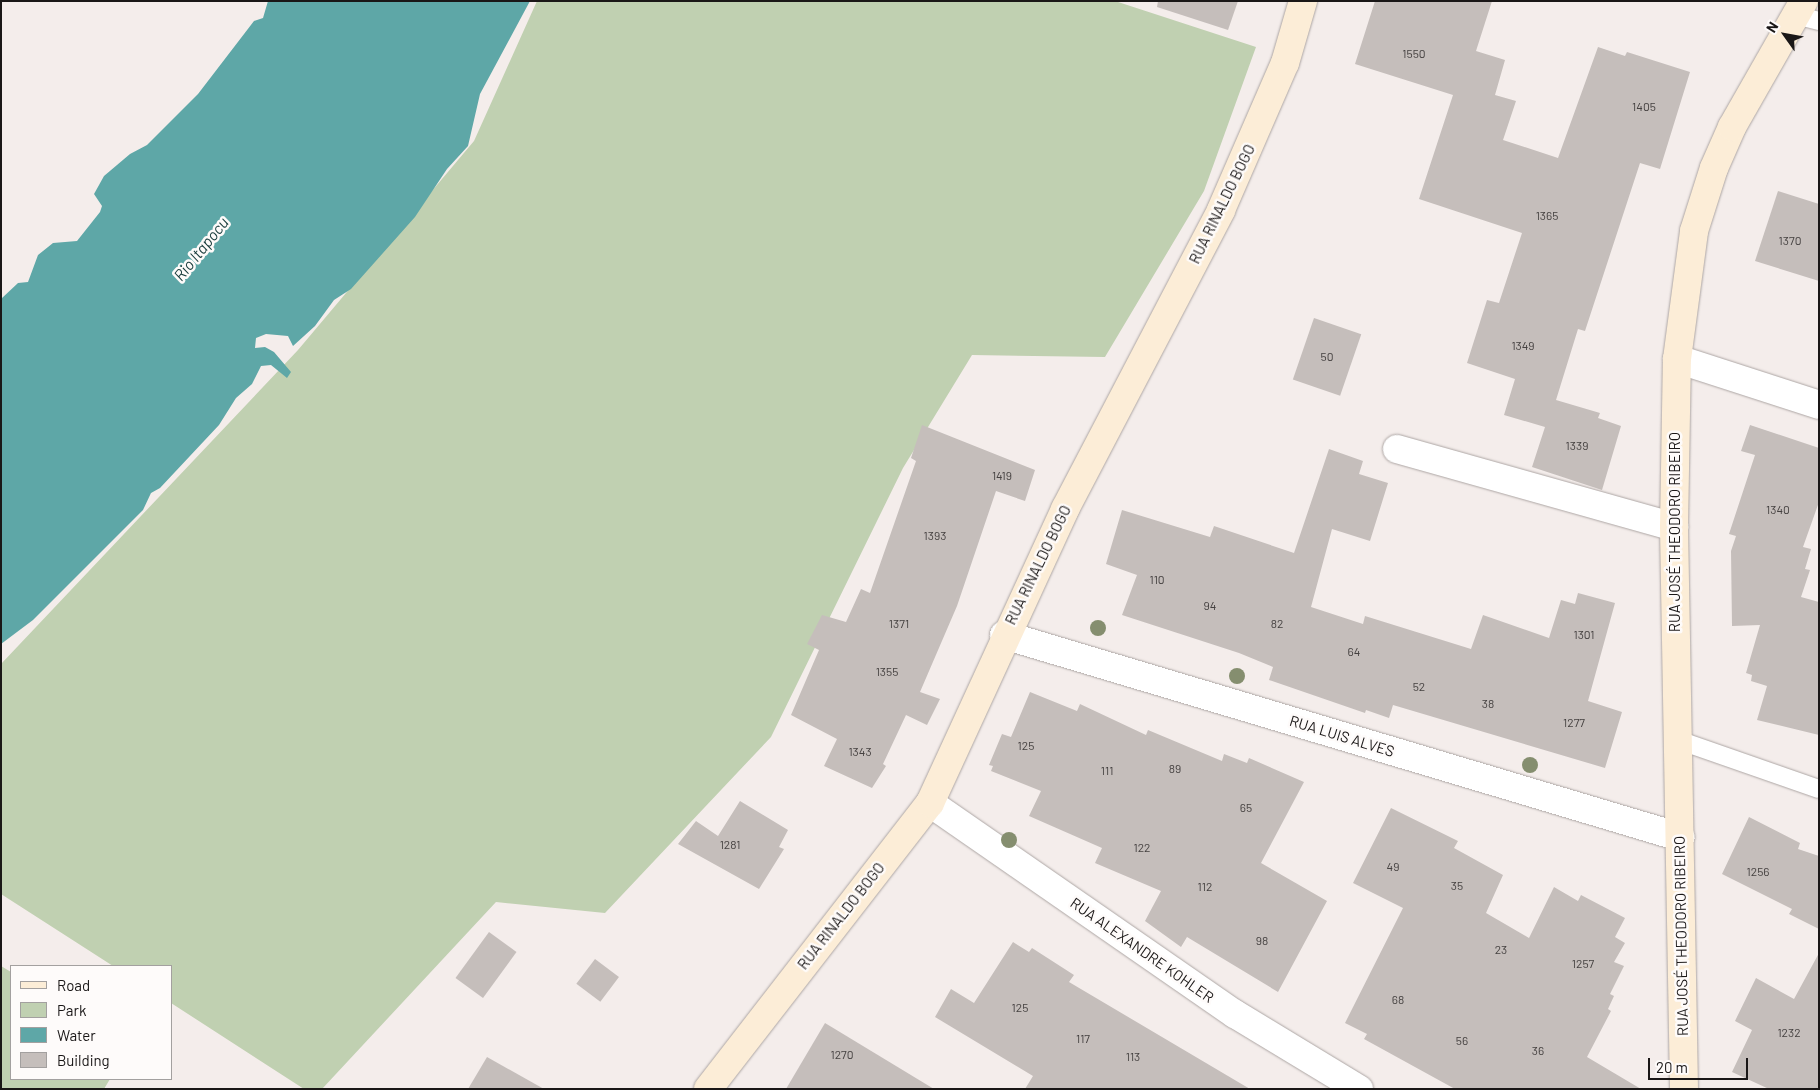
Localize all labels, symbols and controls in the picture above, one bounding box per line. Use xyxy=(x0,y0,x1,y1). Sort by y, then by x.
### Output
north arrow xyxy=(1760,10,1810,60)
text: N xyxy=(1762,18,1782,35)
house number: 1550 xyxy=(1402,47,1426,61)
house number: 1405 xyxy=(1632,100,1656,114)
street label: RUA RINALDO BOGO xyxy=(1185,141,1259,267)
house number: 1365 xyxy=(1536,209,1558,223)
water label: Rio Itapocu xyxy=(170,213,232,285)
house number: 1370 xyxy=(1779,234,1801,248)
house number: 1349 xyxy=(1511,339,1535,353)
house number: 50 xyxy=(1321,350,1333,364)
street label: RUA JOSÉ THEODORO RIBEIRO xyxy=(1666,432,1684,632)
house number: 1339 xyxy=(1566,439,1588,453)
house number: 1419 xyxy=(992,469,1012,483)
street label: RUA RINALDO BOGO xyxy=(1001,502,1075,628)
house number: 1340 xyxy=(1766,503,1790,517)
house number: 1393 xyxy=(924,529,946,543)
house number: 110 xyxy=(1149,573,1165,587)
house number: 94 xyxy=(1204,599,1216,613)
house number: 1371 xyxy=(889,617,909,631)
house number: 82 xyxy=(1271,617,1283,631)
house number: 1301 xyxy=(1573,628,1595,642)
house number: 64 xyxy=(1348,645,1360,659)
house number: 1355 xyxy=(876,665,898,679)
house number: 52 xyxy=(1413,680,1425,694)
house number: 38 xyxy=(1482,697,1494,711)
street label: RUA LUIS ALVES xyxy=(1288,712,1396,760)
house number: 1277 xyxy=(1563,716,1585,730)
house number: 125 xyxy=(1018,739,1034,753)
house number: 1343 xyxy=(848,745,872,759)
house number: 89 xyxy=(1169,762,1181,776)
house number: 111 xyxy=(1101,764,1113,778)
house number: 65 xyxy=(1240,801,1252,815)
street label: RUA JOSÉ THEODORO RIBEIRO xyxy=(1670,836,1692,1036)
house number: 1281 xyxy=(720,838,740,852)
house number: 122 xyxy=(1133,841,1151,855)
street label: RUA RINALDO BOGO xyxy=(794,859,888,973)
house number: 49 xyxy=(1387,860,1399,874)
house number: 1256 xyxy=(1747,865,1769,879)
house number: 35 xyxy=(1451,879,1463,893)
house number: 112 xyxy=(1198,880,1212,894)
street label: RUA ALEXANDRE KOHLER xyxy=(1067,894,1217,1006)
house number: 98 xyxy=(1256,934,1268,948)
house number: 23 xyxy=(1495,943,1507,957)
house number: 1257 xyxy=(1572,957,1594,971)
legend xyxy=(10,965,172,1080)
text: Road xyxy=(57,976,90,994)
house number: 68 xyxy=(1392,993,1404,1007)
text: Park xyxy=(57,1001,86,1019)
house number: 125 xyxy=(1012,1001,1028,1015)
text: Water xyxy=(57,1026,96,1044)
house number: 1232 xyxy=(1777,1026,1801,1040)
house number: 117 xyxy=(1076,1032,1090,1046)
house number: 56 xyxy=(1456,1034,1468,1048)
house number: 36 xyxy=(1532,1044,1544,1058)
house number: 1270 xyxy=(830,1048,854,1062)
scale bar xyxy=(1650,1048,1750,1080)
house number: 113 xyxy=(1126,1050,1140,1064)
text: Building xyxy=(57,1051,110,1069)
text: 20 m xyxy=(1656,1058,1688,1076)

